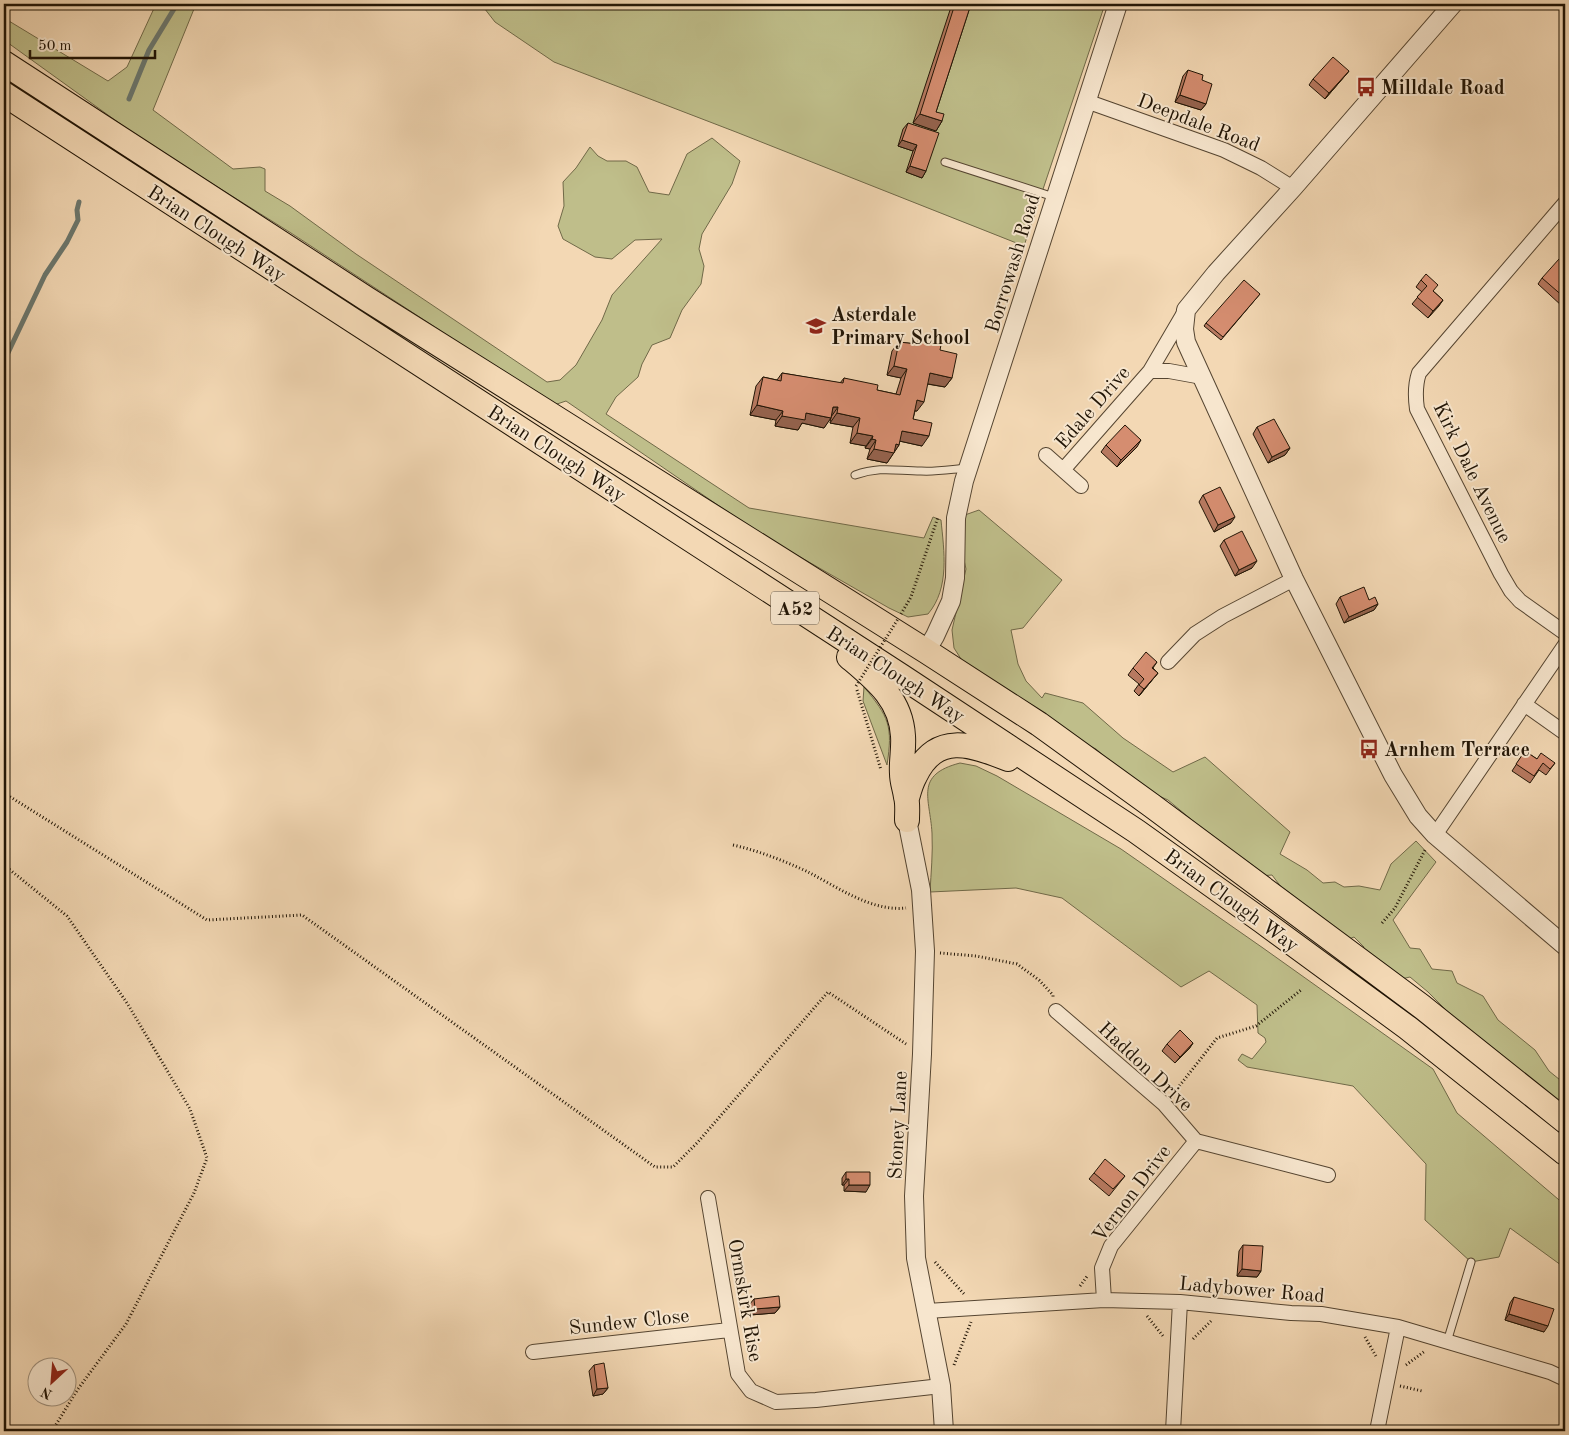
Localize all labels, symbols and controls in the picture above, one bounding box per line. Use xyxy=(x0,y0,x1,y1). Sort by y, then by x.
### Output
scale bar xyxy=(30,28,155,60)
text: 50 m xyxy=(38,39,72,54)
bus stop icon: Milldale Road xyxy=(1355,76,1377,98)
place label: Milldale Road xyxy=(1381,79,1505,99)
street label: Deepdale Road xyxy=(1134,91,1262,156)
street label: Brian Clough Way xyxy=(143,183,289,287)
street label: Borrowash Road xyxy=(983,192,1045,335)
place label: Asterdale Primary School xyxy=(831,306,970,349)
school or university icon: Asterdale Primary School xyxy=(805,315,827,337)
street label: Edale Drive xyxy=(1052,363,1135,454)
street label: Kirk Dale Avenue xyxy=(1428,399,1514,546)
street label: Brian Clough Way xyxy=(483,403,629,507)
road number: A52 xyxy=(771,592,819,624)
street label: Brian Clough Way xyxy=(822,624,968,728)
bus stop icon: Arnhem Terrace xyxy=(1358,738,1380,760)
place label: Arnhem Terrace xyxy=(1384,741,1530,761)
street label: Brian Clough Way xyxy=(1160,846,1302,957)
street label: Haddon Drive xyxy=(1094,1019,1196,1116)
street label: Stoney Lane xyxy=(886,1070,912,1180)
street label: Vernon Drive xyxy=(1090,1142,1176,1247)
street label: Ormskirk Rise xyxy=(723,1237,765,1363)
street label: Ladybower Road xyxy=(1178,1275,1326,1307)
street label: Sundew Close xyxy=(568,1307,691,1339)
north arrow xyxy=(28,1358,78,1408)
text: N xyxy=(39,1384,55,1401)

